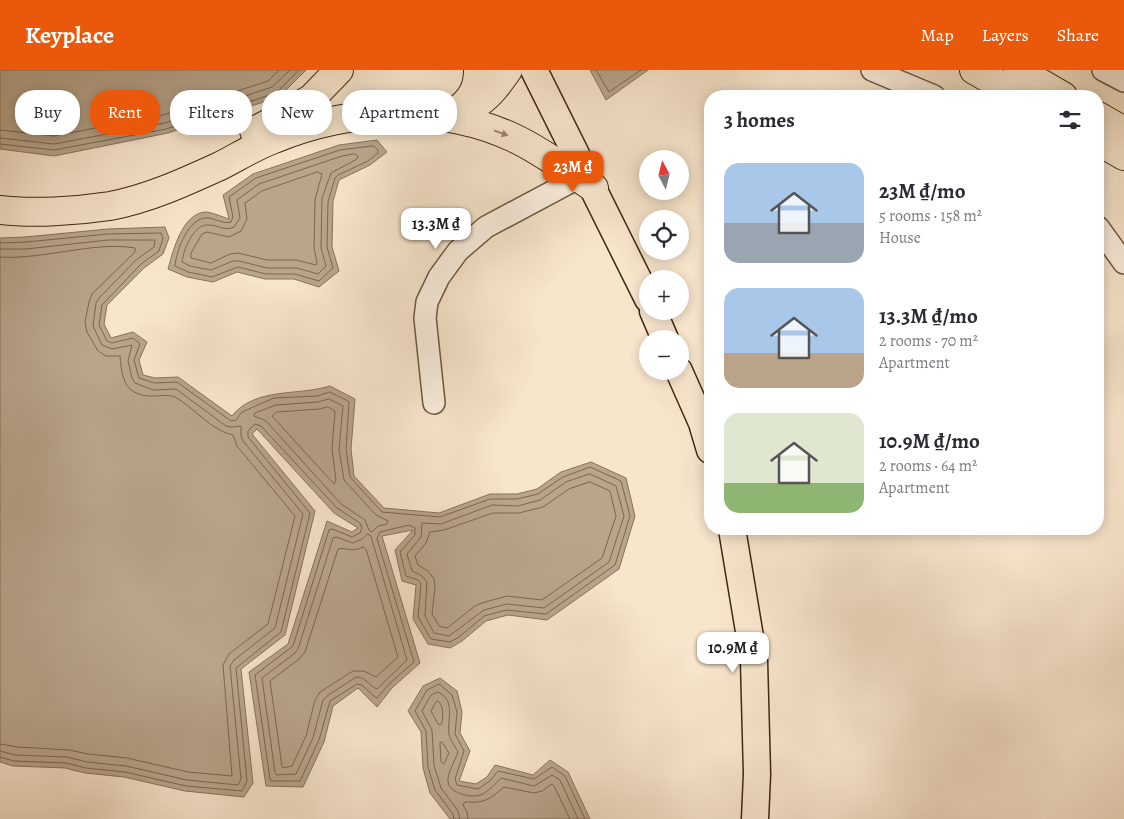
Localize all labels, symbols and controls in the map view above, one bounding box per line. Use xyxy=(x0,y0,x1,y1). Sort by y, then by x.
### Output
text: Keyplace xyxy=(25,19,114,51)
text: Map xyxy=(921,23,954,47)
text: Layers xyxy=(982,23,1029,47)
text: Share xyxy=(1057,23,1099,47)
chip: Buy xyxy=(15,90,80,135)
chip: Rent xyxy=(90,90,160,135)
chip: Filters xyxy=(170,90,252,135)
chip: New xyxy=(262,90,332,135)
chip: Apartment xyxy=(342,90,457,135)
text: 3 homes xyxy=(724,106,795,134)
icon: filters xyxy=(1056,106,1084,134)
one-way arrow xyxy=(494,130,509,138)
pin: 23M ₫ xyxy=(538,150,608,193)
north arrow xyxy=(639,150,689,200)
map controls xyxy=(639,150,689,380)
text: 23M ₫ xyxy=(553,156,593,178)
text: 23M ₫/mo xyxy=(879,177,966,205)
icon: home xyxy=(764,183,824,243)
text: 5 rooms · 158 m² xyxy=(879,205,982,227)
pin: 13.3M ₫ xyxy=(390,208,482,250)
button: locate xyxy=(639,210,689,260)
text: 13.3M ₫ xyxy=(412,213,460,235)
text: House xyxy=(879,227,921,249)
button: + xyxy=(639,270,689,320)
text: 13.3M ₫/mo xyxy=(879,302,978,330)
icon: home xyxy=(764,308,824,368)
button: − xyxy=(639,330,689,380)
text: 2 rooms · 70 m² xyxy=(879,330,978,352)
text: Apartment xyxy=(879,352,950,374)
text: 10.9M ₫/mo xyxy=(879,427,980,455)
icon: home xyxy=(764,433,824,493)
text: 2 rooms · 64 m² xyxy=(879,455,977,477)
text: Apartment xyxy=(879,477,950,499)
pin: 10.9M ₫ xyxy=(687,632,779,674)
text: 10.9M ₫ xyxy=(708,637,758,659)

